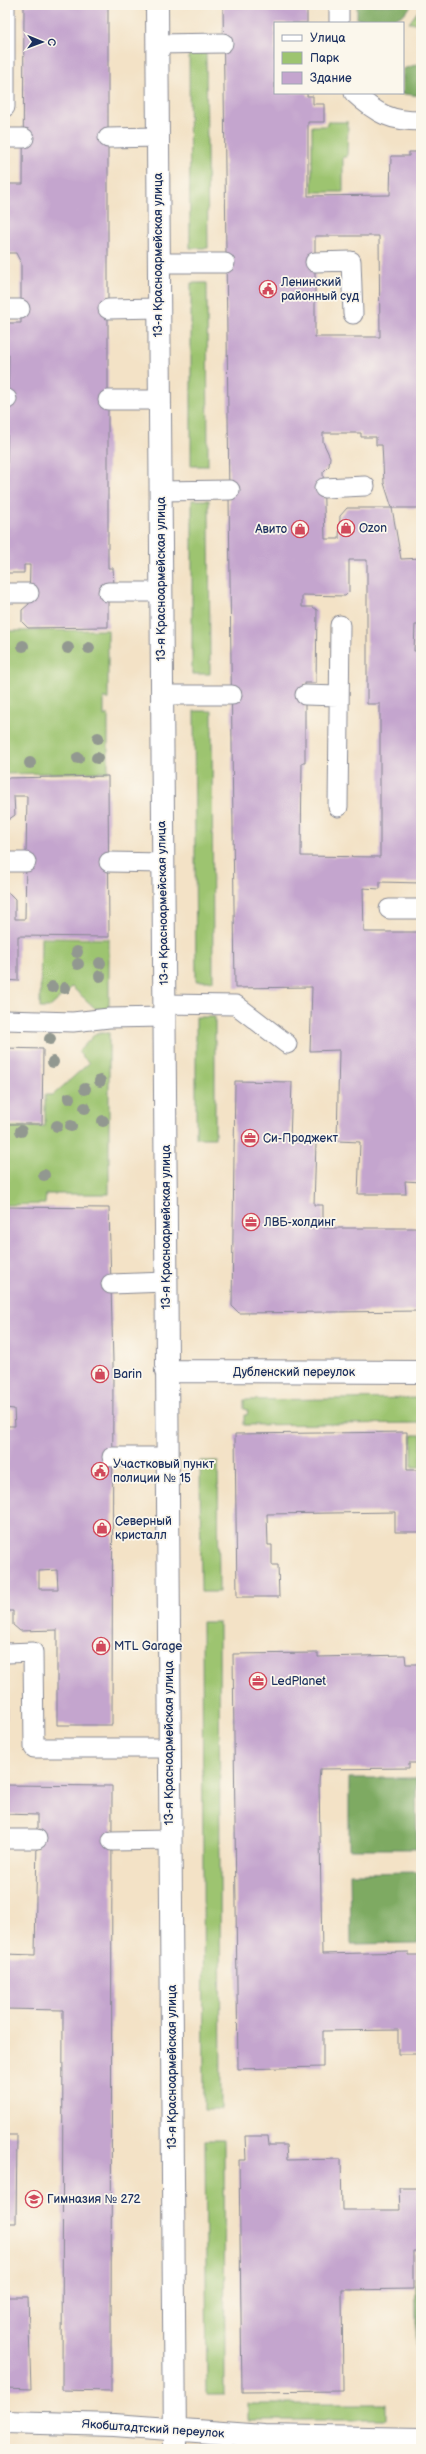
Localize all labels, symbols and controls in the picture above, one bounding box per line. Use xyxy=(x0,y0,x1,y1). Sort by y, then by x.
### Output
north arrow xyxy=(22,22,62,62)
legend xyxy=(274,22,404,94)
text: Улица xyxy=(310,31,346,46)
text: С xyxy=(45,38,58,46)
text: Парк xyxy=(310,51,340,66)
text: Здание xyxy=(310,71,352,86)
street label: 13-я Красноармейская улица xyxy=(151,173,166,337)
place label: Ленинский районный суд xyxy=(280,275,360,304)
public building icon: Ленинский районный суд xyxy=(258,279,278,299)
street label: 13-я Красноармейская улица xyxy=(154,497,169,661)
shop icon: Ozon xyxy=(336,518,356,538)
shop icon: Авито xyxy=(290,519,310,539)
place label: Ozon xyxy=(359,521,387,536)
place label: Авито xyxy=(254,522,287,537)
street label: 13-я Красноармейская улица xyxy=(154,821,172,985)
office icon: Си-Проджект xyxy=(240,1128,260,1148)
place label: Си-Проджект xyxy=(263,1131,339,1146)
street label: 13-я Красноармейская улица xyxy=(159,1145,174,1309)
office icon: ЛВБ-холдинг xyxy=(241,1212,261,1232)
place label: ЛВБ-холдинг xyxy=(263,1215,336,1230)
shop icon: Barin xyxy=(90,1364,110,1384)
street label: Дубленский переулок xyxy=(233,1365,356,1380)
place label: Barin xyxy=(113,1367,142,1382)
place label: Участковый пункт полиции № 15 xyxy=(113,1457,215,1486)
public building icon: Участковый пункт полиции № 15 xyxy=(90,1461,110,1481)
place label: Северный кристалл xyxy=(115,1514,172,1543)
shop icon: Северный кристалл xyxy=(92,1518,112,1538)
shop icon: MTL Garage xyxy=(91,1636,111,1656)
place label: MTL Garage xyxy=(114,1639,182,1654)
street label: 13-я Красноармейская улица xyxy=(162,1661,177,1825)
office icon: LedPlanet xyxy=(248,1671,268,1691)
place label: LedPlanet xyxy=(271,1674,326,1689)
street label: 13-я Красноармейская улица xyxy=(165,1985,180,2149)
school or university icon: Гимназия № 272 xyxy=(24,2189,44,2209)
place label: Гимназия № 272 xyxy=(47,2192,141,2207)
street label: Якобштадтский переулок xyxy=(81,2417,225,2442)

